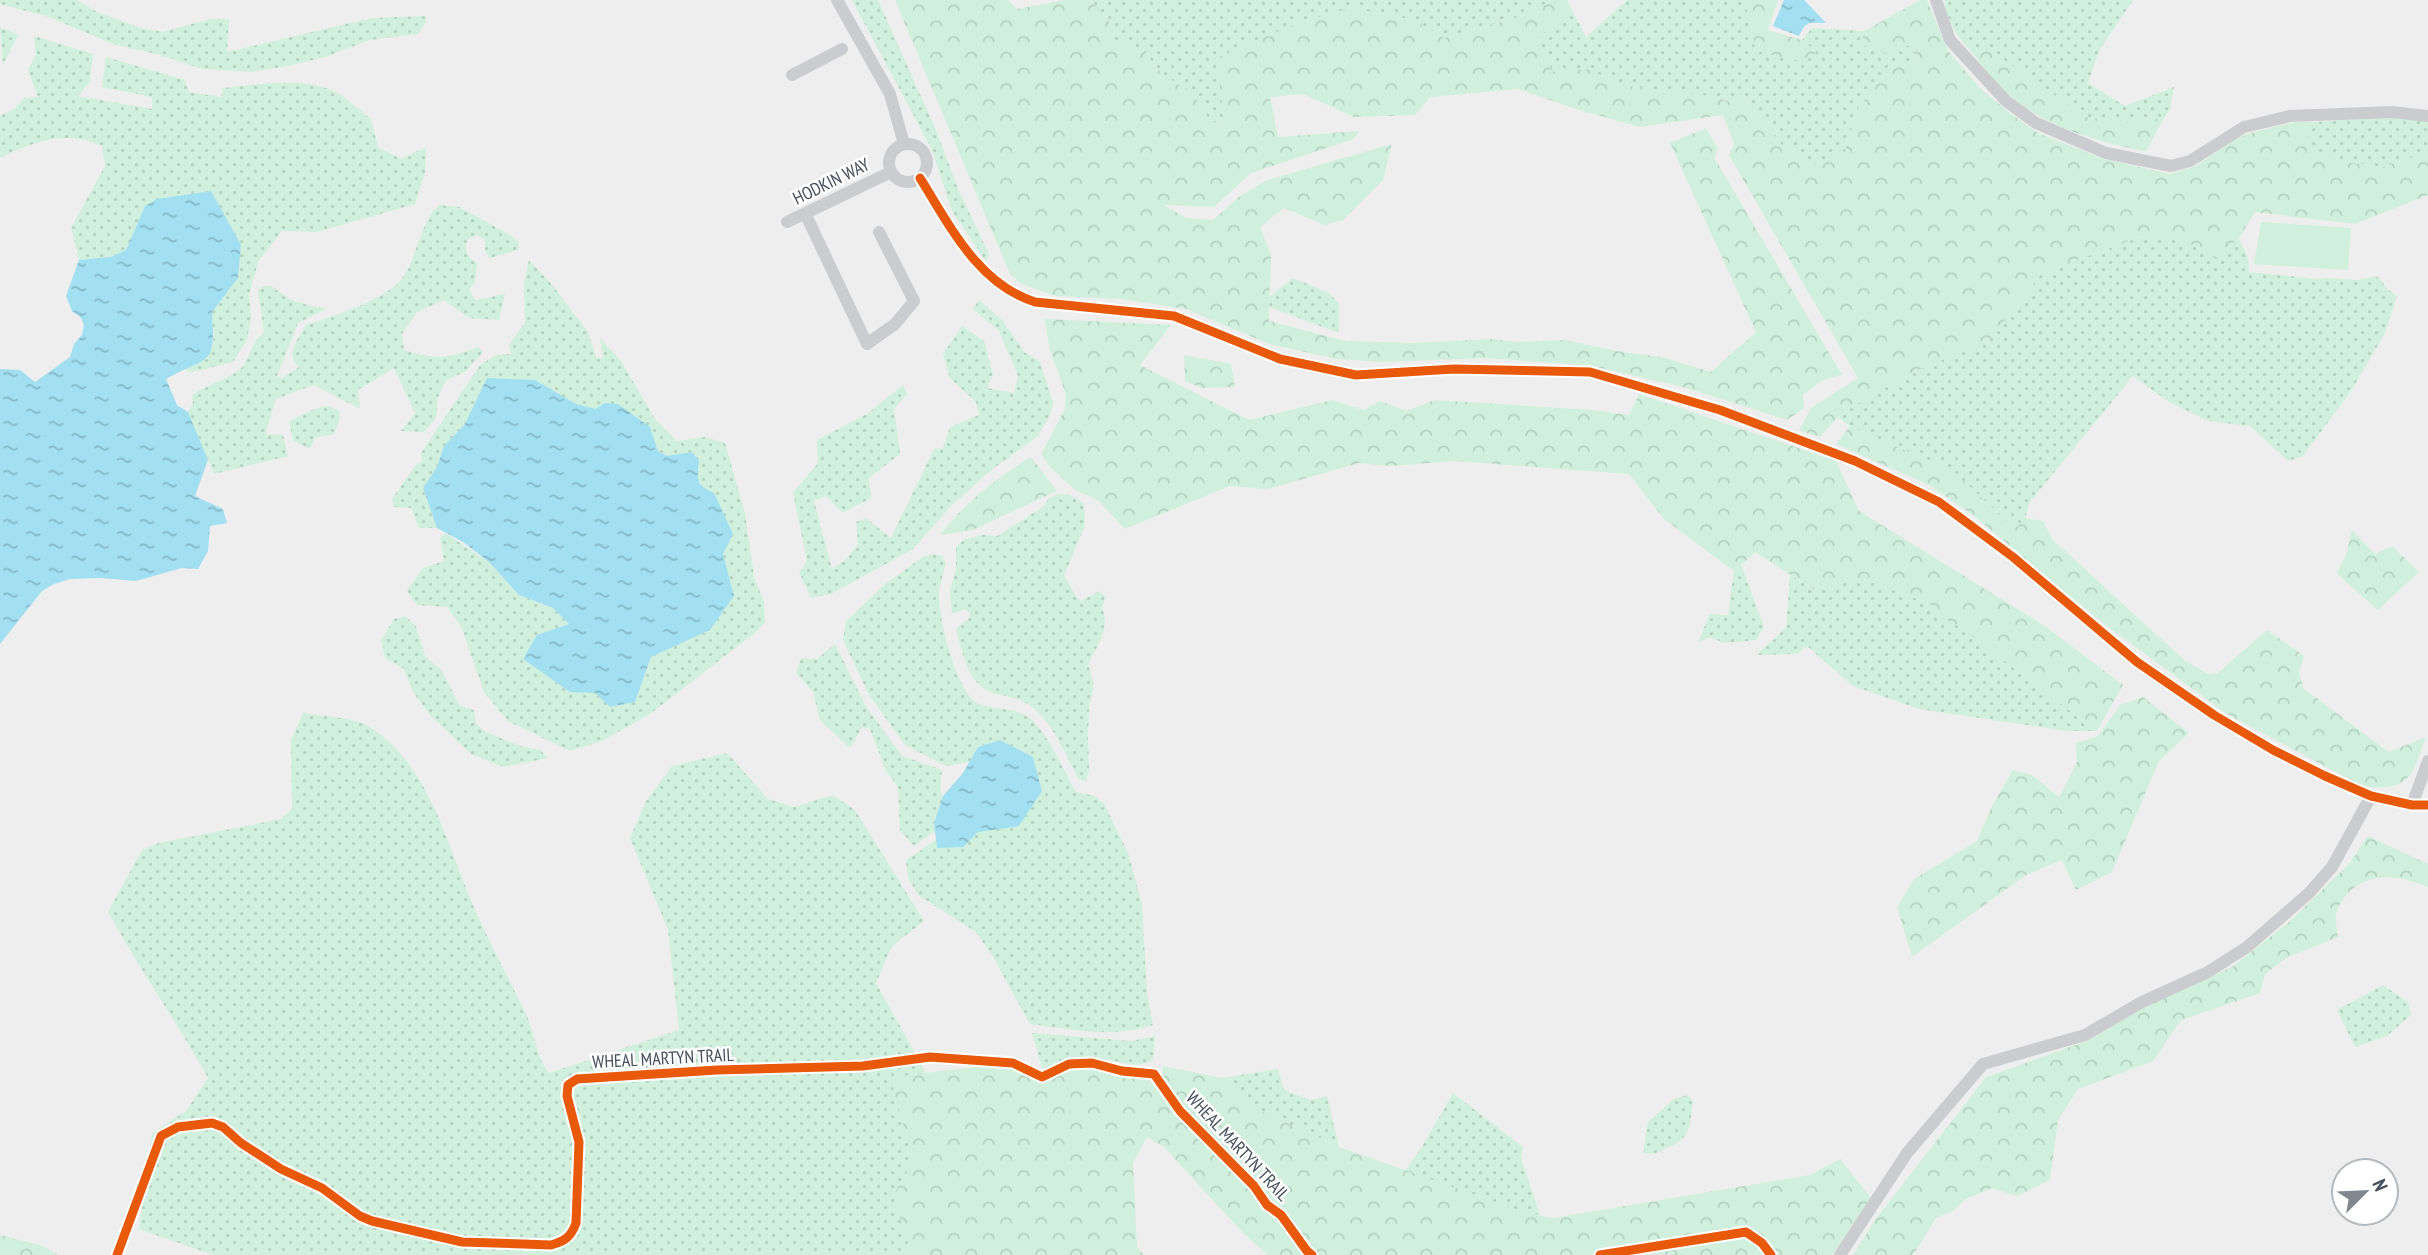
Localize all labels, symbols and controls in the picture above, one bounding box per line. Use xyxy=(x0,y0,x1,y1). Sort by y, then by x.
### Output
street label: HODKIN WAY xyxy=(789,152,874,209)
street label: WHEAL MARTYN TRAIL xyxy=(592,1043,735,1073)
street label: WHEAL MARTYN TRAIL xyxy=(1181,1086,1295,1206)
north arrow xyxy=(2330,1157,2400,1227)
text: N xyxy=(2367,1176,2394,1195)

